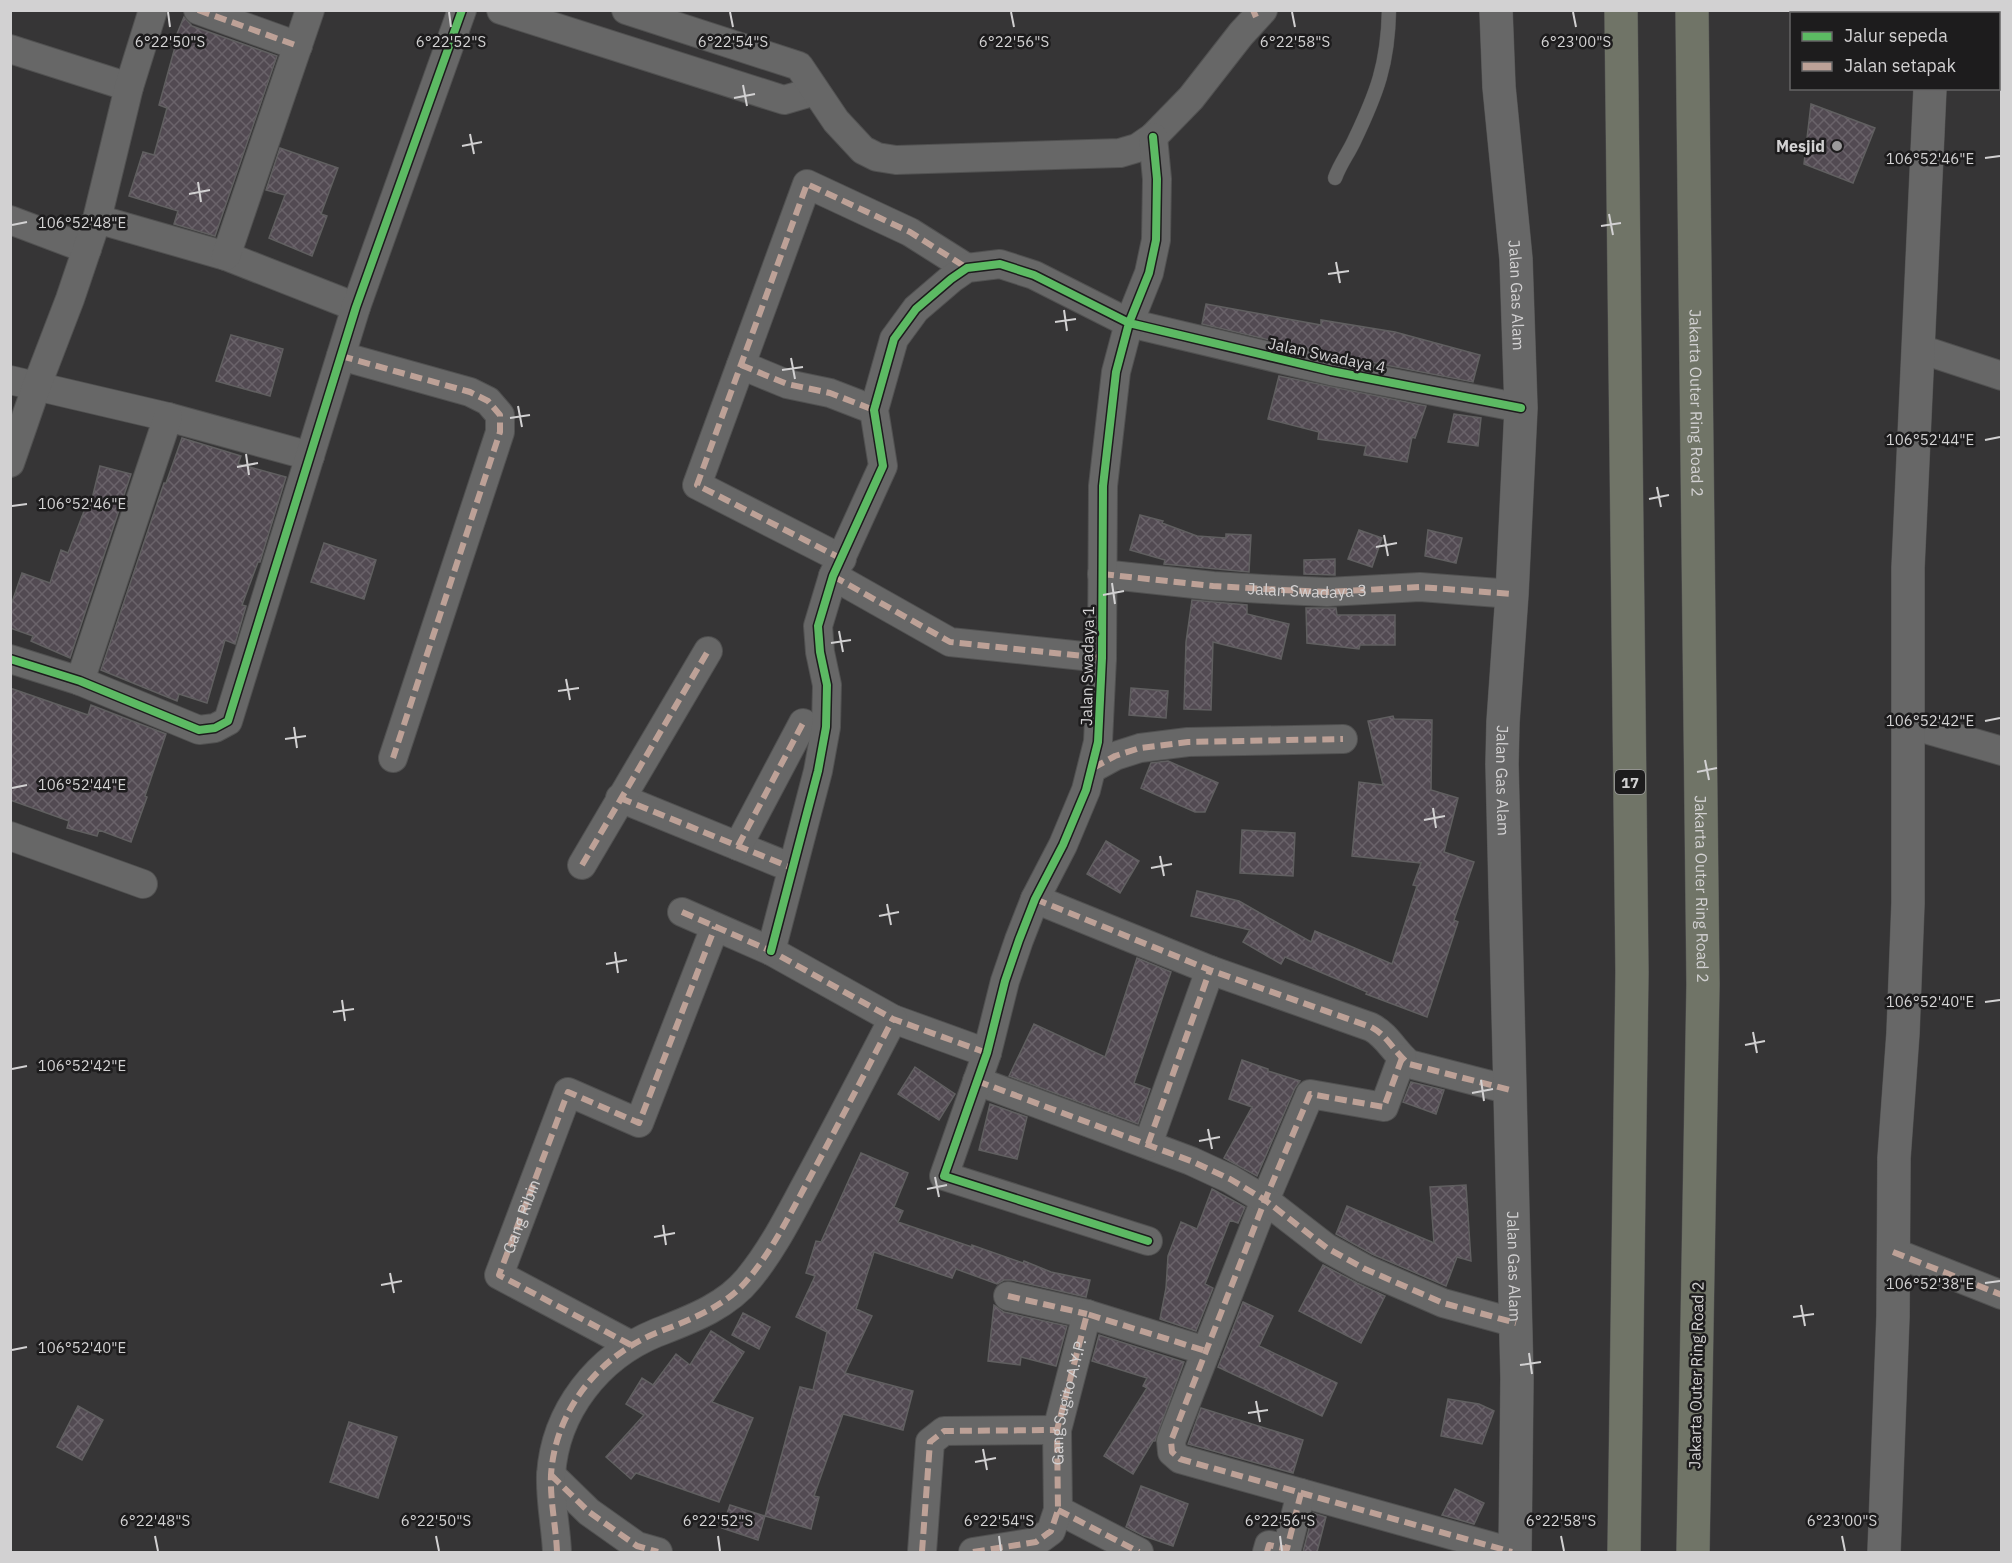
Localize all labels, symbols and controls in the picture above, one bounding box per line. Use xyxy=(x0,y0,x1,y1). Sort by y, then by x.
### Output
legend xyxy=(1790,12,2000,90)
text: Jalur sepeda xyxy=(1844,24,1948,47)
text: 6°22'50"S xyxy=(135,32,205,51)
text: 6°22'52"S xyxy=(416,32,486,51)
text: 6°22'54"S xyxy=(698,32,768,51)
text: 6°22'56"S xyxy=(979,32,1049,51)
text: 6°22'58"S xyxy=(1260,32,1330,51)
text: 6°23'00"S xyxy=(1541,32,1611,51)
text: Jalan setapak xyxy=(1844,54,1956,77)
place label: Mesjid xyxy=(1776,136,1825,156)
marker: Mesjid xyxy=(1830,139,1844,153)
text: 106°52'46"E xyxy=(1886,149,1974,168)
text: 106°52'48"E xyxy=(38,213,126,232)
street label: Jalan Gas Alam xyxy=(1504,239,1529,351)
street label: Jakarta Outer Ring Road 2 xyxy=(1685,309,1707,497)
street label: Jalan Swadaya 4 xyxy=(1266,333,1388,377)
text: 106°52'44"E xyxy=(1886,430,1974,449)
text: 106°52'46"E xyxy=(38,494,126,513)
street label: Jalan Swadaya 3 xyxy=(1247,578,1368,602)
street label: Jalan Swadaya 1 xyxy=(1076,606,1098,726)
text: 106°52'42"E xyxy=(1886,711,1974,730)
street label: Jalan Gas Alam xyxy=(1492,725,1514,836)
road number: 17 xyxy=(1615,770,1645,794)
text: 106°52'44"E xyxy=(38,775,126,794)
street label: Jakarta Outer Ring Road 2 xyxy=(1691,795,1713,983)
text: 106°52'40"E xyxy=(1886,992,1974,1011)
text: 106°52'42"E xyxy=(38,1056,126,1075)
street label: Gang Ribin xyxy=(498,1177,544,1256)
street label: Jalan Gas Alam xyxy=(1503,1211,1526,1322)
text: 106°52'38"E xyxy=(1886,1274,1974,1293)
street label: Jakarta Outer Ring Road 2 xyxy=(1684,1281,1708,1469)
street label: Gang Sugito A.Y.P. xyxy=(1047,1336,1090,1465)
text: 106°52'40"E xyxy=(38,1338,126,1357)
text: 6°22'48"S xyxy=(120,1511,190,1530)
text: 6°22'50"S xyxy=(401,1511,471,1530)
text: 6°22'52"S xyxy=(683,1511,753,1530)
text: 6°22'54"S xyxy=(964,1511,1034,1530)
text: 6°22'56"S xyxy=(1245,1511,1315,1530)
text: 6°22'58"S xyxy=(1526,1511,1596,1530)
text: 6°23'00"S xyxy=(1807,1511,1877,1530)

